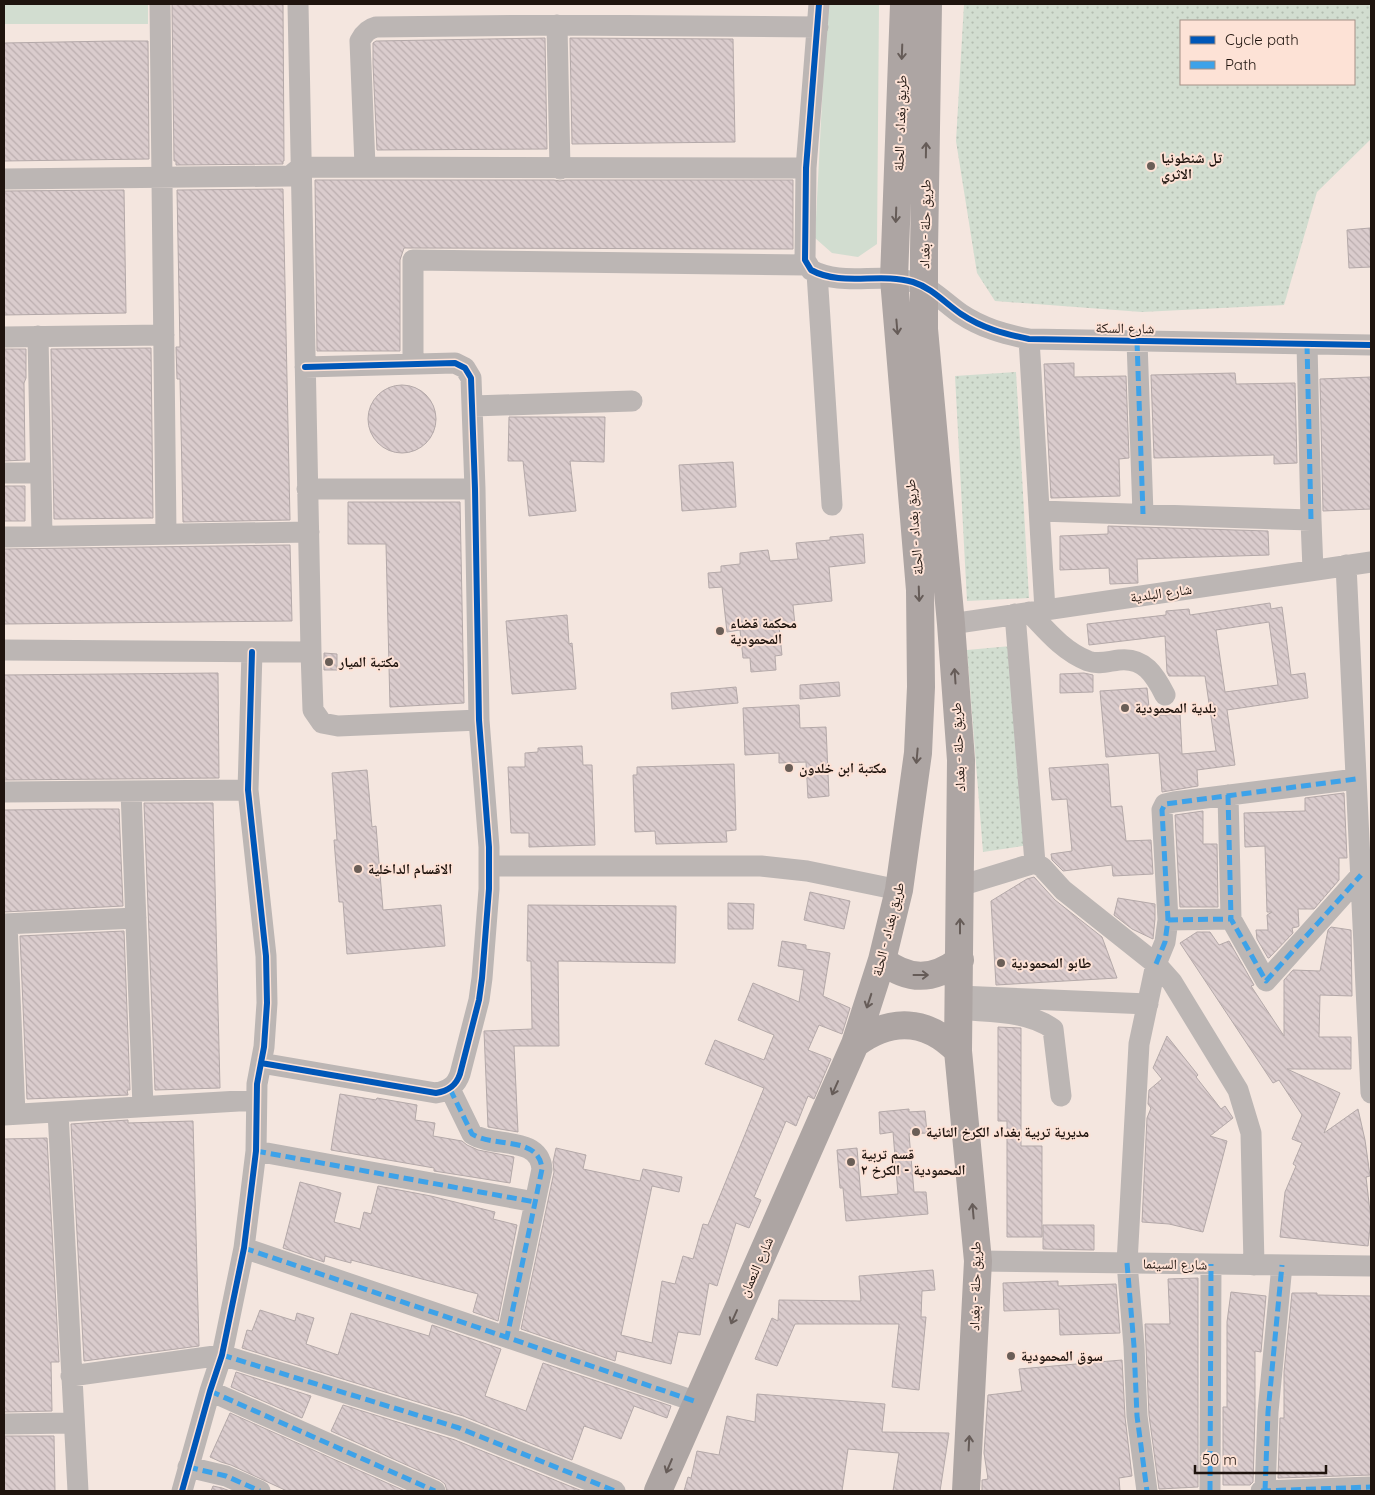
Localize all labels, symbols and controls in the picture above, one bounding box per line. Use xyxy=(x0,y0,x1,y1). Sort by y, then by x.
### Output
legend xyxy=(1180,20,1355,85)
text: Cycle path xyxy=(1225,30,1299,49)
one-way arrow xyxy=(898,44,907,60)
text: Path xyxy=(1225,55,1257,74)
street label: طريق بغداد - الحلة xyxy=(889,75,912,172)
one-way arrow xyxy=(921,142,931,158)
place label: تل شنطونيا الاثري xyxy=(1161,149,1222,185)
marker: تل شنطونيا الاثري xyxy=(1145,160,1157,172)
street label: طريق حلة - بغداد xyxy=(915,179,936,269)
one-way arrow xyxy=(892,207,901,223)
street label: شارع السكة xyxy=(1095,318,1155,339)
one-way arrow xyxy=(893,319,902,335)
street label: طريق بغداد - الحلة xyxy=(901,478,928,576)
street label: شارع البلدية xyxy=(1129,580,1193,607)
one-way arrow xyxy=(915,586,924,602)
place label: محكمة قضاء المحمودية xyxy=(730,614,797,648)
marker: محكمة قضاء المحمودية xyxy=(714,625,726,637)
place label: مكتبة الميار xyxy=(338,653,399,671)
marker: مكتبة الميار xyxy=(323,656,335,668)
one-way arrow xyxy=(950,669,959,685)
place label: بلدية المحمودية xyxy=(1135,699,1216,717)
street label: طريق حلة - بغداد xyxy=(947,702,970,792)
marker: بلدية المحمودية xyxy=(1119,702,1131,714)
one-way arrow xyxy=(912,748,922,764)
place label: مكتبة ابن خلدون xyxy=(799,759,887,777)
marker: مكتبة ابن خلدون xyxy=(783,762,795,774)
place label: الاقسام الداخلية xyxy=(368,860,452,879)
marker: الاقسام الداخلية xyxy=(352,863,364,875)
street label: طريق بغداد - الحلة xyxy=(868,880,909,978)
one-way arrow xyxy=(955,918,965,934)
place label: طابو المحمودية xyxy=(1011,954,1091,972)
marker: طابو المحمودية xyxy=(995,957,1007,969)
one-way arrow xyxy=(912,970,929,980)
one-way arrow xyxy=(864,993,873,1008)
one-way arrow xyxy=(830,1080,840,1095)
place label: مديرية تربية بغداد الكرخ الثانية xyxy=(926,1123,1089,1141)
marker: مديرية تربية بغداد الكرخ الثانية xyxy=(910,1126,922,1138)
place label: قسم تربية المحمودية - الكرخ ٢ xyxy=(861,1145,965,1179)
marker: قسم تربية المحمودية - الكرخ ٢ xyxy=(845,1156,857,1168)
one-way arrow xyxy=(968,1203,978,1219)
street label: شارع النعمان xyxy=(735,1234,778,1300)
street label: طريق حلة - بغداد xyxy=(965,1241,986,1331)
street label: شارع السينما xyxy=(1143,1254,1207,1275)
one-way arrow xyxy=(729,1309,739,1324)
place label: سوق المحمودية xyxy=(1021,1347,1103,1365)
marker: سوق المحمودية xyxy=(1005,1350,1017,1362)
one-way arrow xyxy=(964,1435,973,1451)
scale bar xyxy=(1195,1442,1326,1474)
text: 50 m xyxy=(1202,1450,1237,1469)
one-way arrow xyxy=(664,1458,674,1473)

